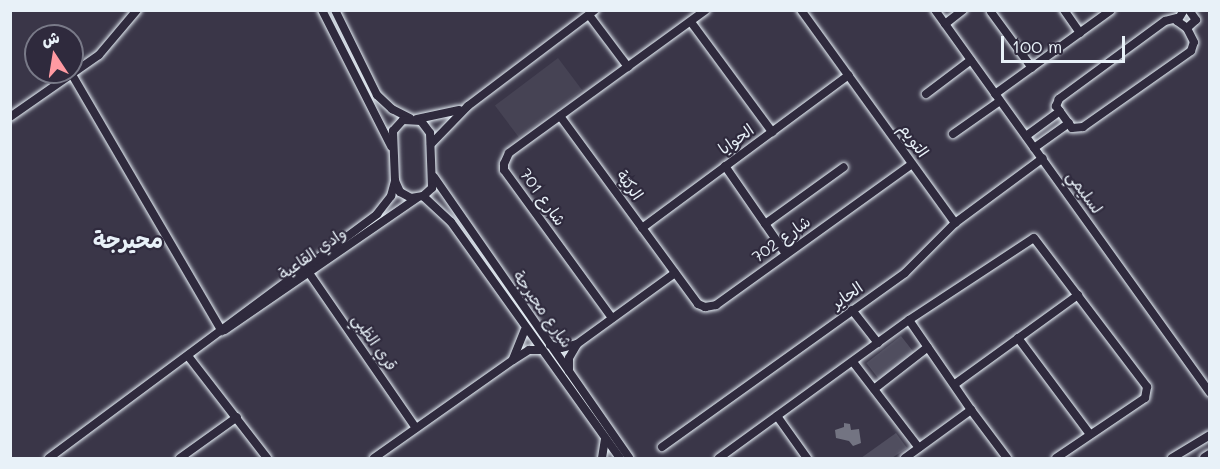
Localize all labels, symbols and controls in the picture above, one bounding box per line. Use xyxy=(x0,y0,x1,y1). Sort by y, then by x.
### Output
north arrow xyxy=(24,24,84,84)
scale bar xyxy=(1004,24,1128,62)
text: ش xyxy=(40,26,61,50)
text: 100 m xyxy=(1012,34,1062,58)
street label: التويم xyxy=(895,119,933,161)
street label: الحوايا xyxy=(715,120,757,158)
street label: شارع 701 xyxy=(516,165,570,229)
street label: الركيّة xyxy=(613,166,647,204)
street label: لسليمي xyxy=(1063,167,1107,217)
street label: شارع 702 xyxy=(748,211,814,267)
street label: وادي القاعية xyxy=(275,223,349,283)
district label: محيرجة xyxy=(93,227,163,253)
street label: شارع محيرجة xyxy=(509,267,577,351)
street label: الحاير xyxy=(828,277,866,313)
street label: قري الظبي xyxy=(348,310,402,374)

